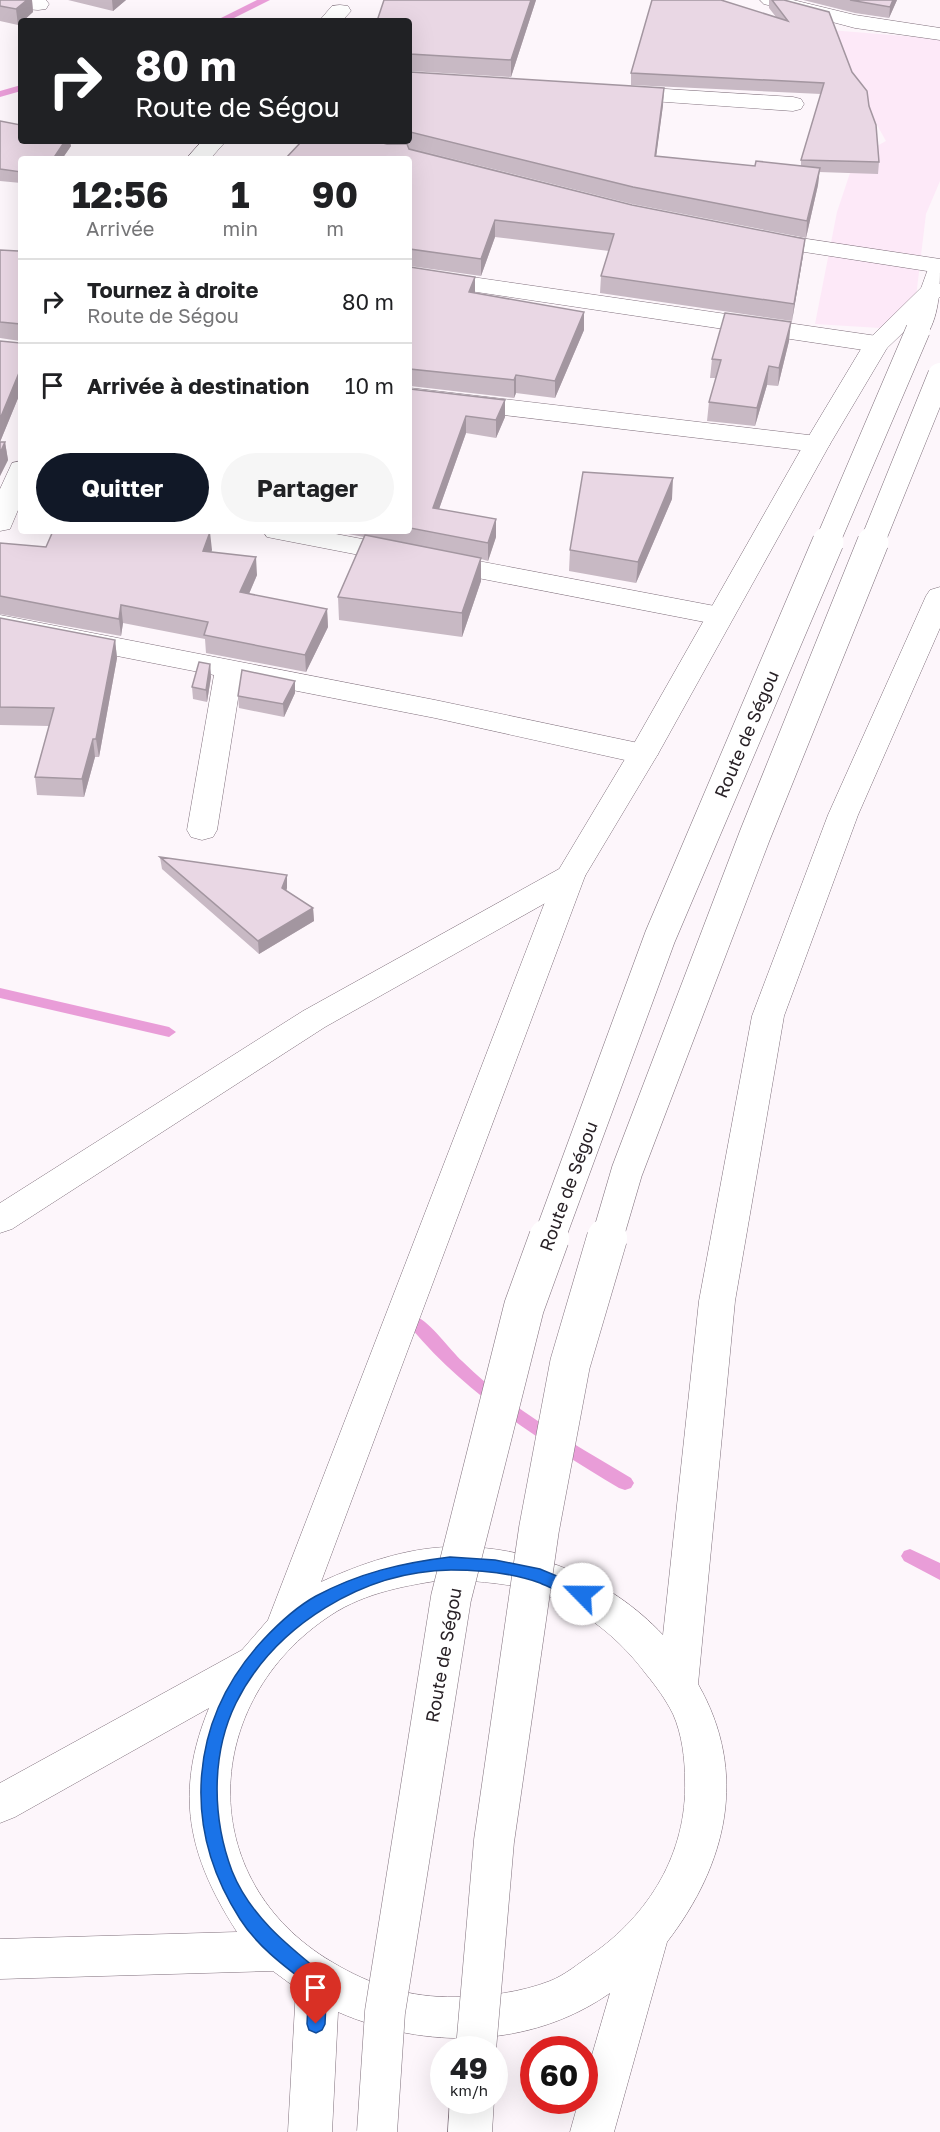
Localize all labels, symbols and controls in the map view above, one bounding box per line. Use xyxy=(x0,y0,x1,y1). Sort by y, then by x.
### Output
text: 80 m xyxy=(135,40,236,90)
icon: right xyxy=(36,42,114,120)
text: Route de Ségou xyxy=(135,91,340,123)
text: 12:56 xyxy=(72,173,169,216)
text: 1 xyxy=(231,173,250,216)
text: 90 xyxy=(312,173,358,216)
text: Arrivée xyxy=(86,216,154,240)
text: min xyxy=(223,216,258,240)
text: m xyxy=(326,216,344,240)
text: Tournez à droite xyxy=(87,276,258,303)
icon: right xyxy=(36,285,69,318)
text: 80 m xyxy=(342,288,394,315)
text: Route de Ségou xyxy=(87,303,239,327)
icon: arrive xyxy=(36,369,69,402)
text: Arrivée à destination xyxy=(87,372,309,399)
text: 10 m xyxy=(345,372,394,399)
button: Quitter xyxy=(36,453,209,522)
button: Partager xyxy=(221,453,394,522)
street label: Route de Ségou xyxy=(709,667,783,801)
street label: Route de Ségou xyxy=(534,1118,602,1254)
position arrow xyxy=(550,1562,614,1626)
street label: Route de Ségou xyxy=(420,1586,466,1724)
pin xyxy=(290,1962,341,2024)
icon: arrive xyxy=(299,1971,332,2004)
speed limit sign: 60 xyxy=(520,2036,598,2114)
text: 49 xyxy=(450,2050,488,2086)
text: km/h xyxy=(450,2081,488,2099)

